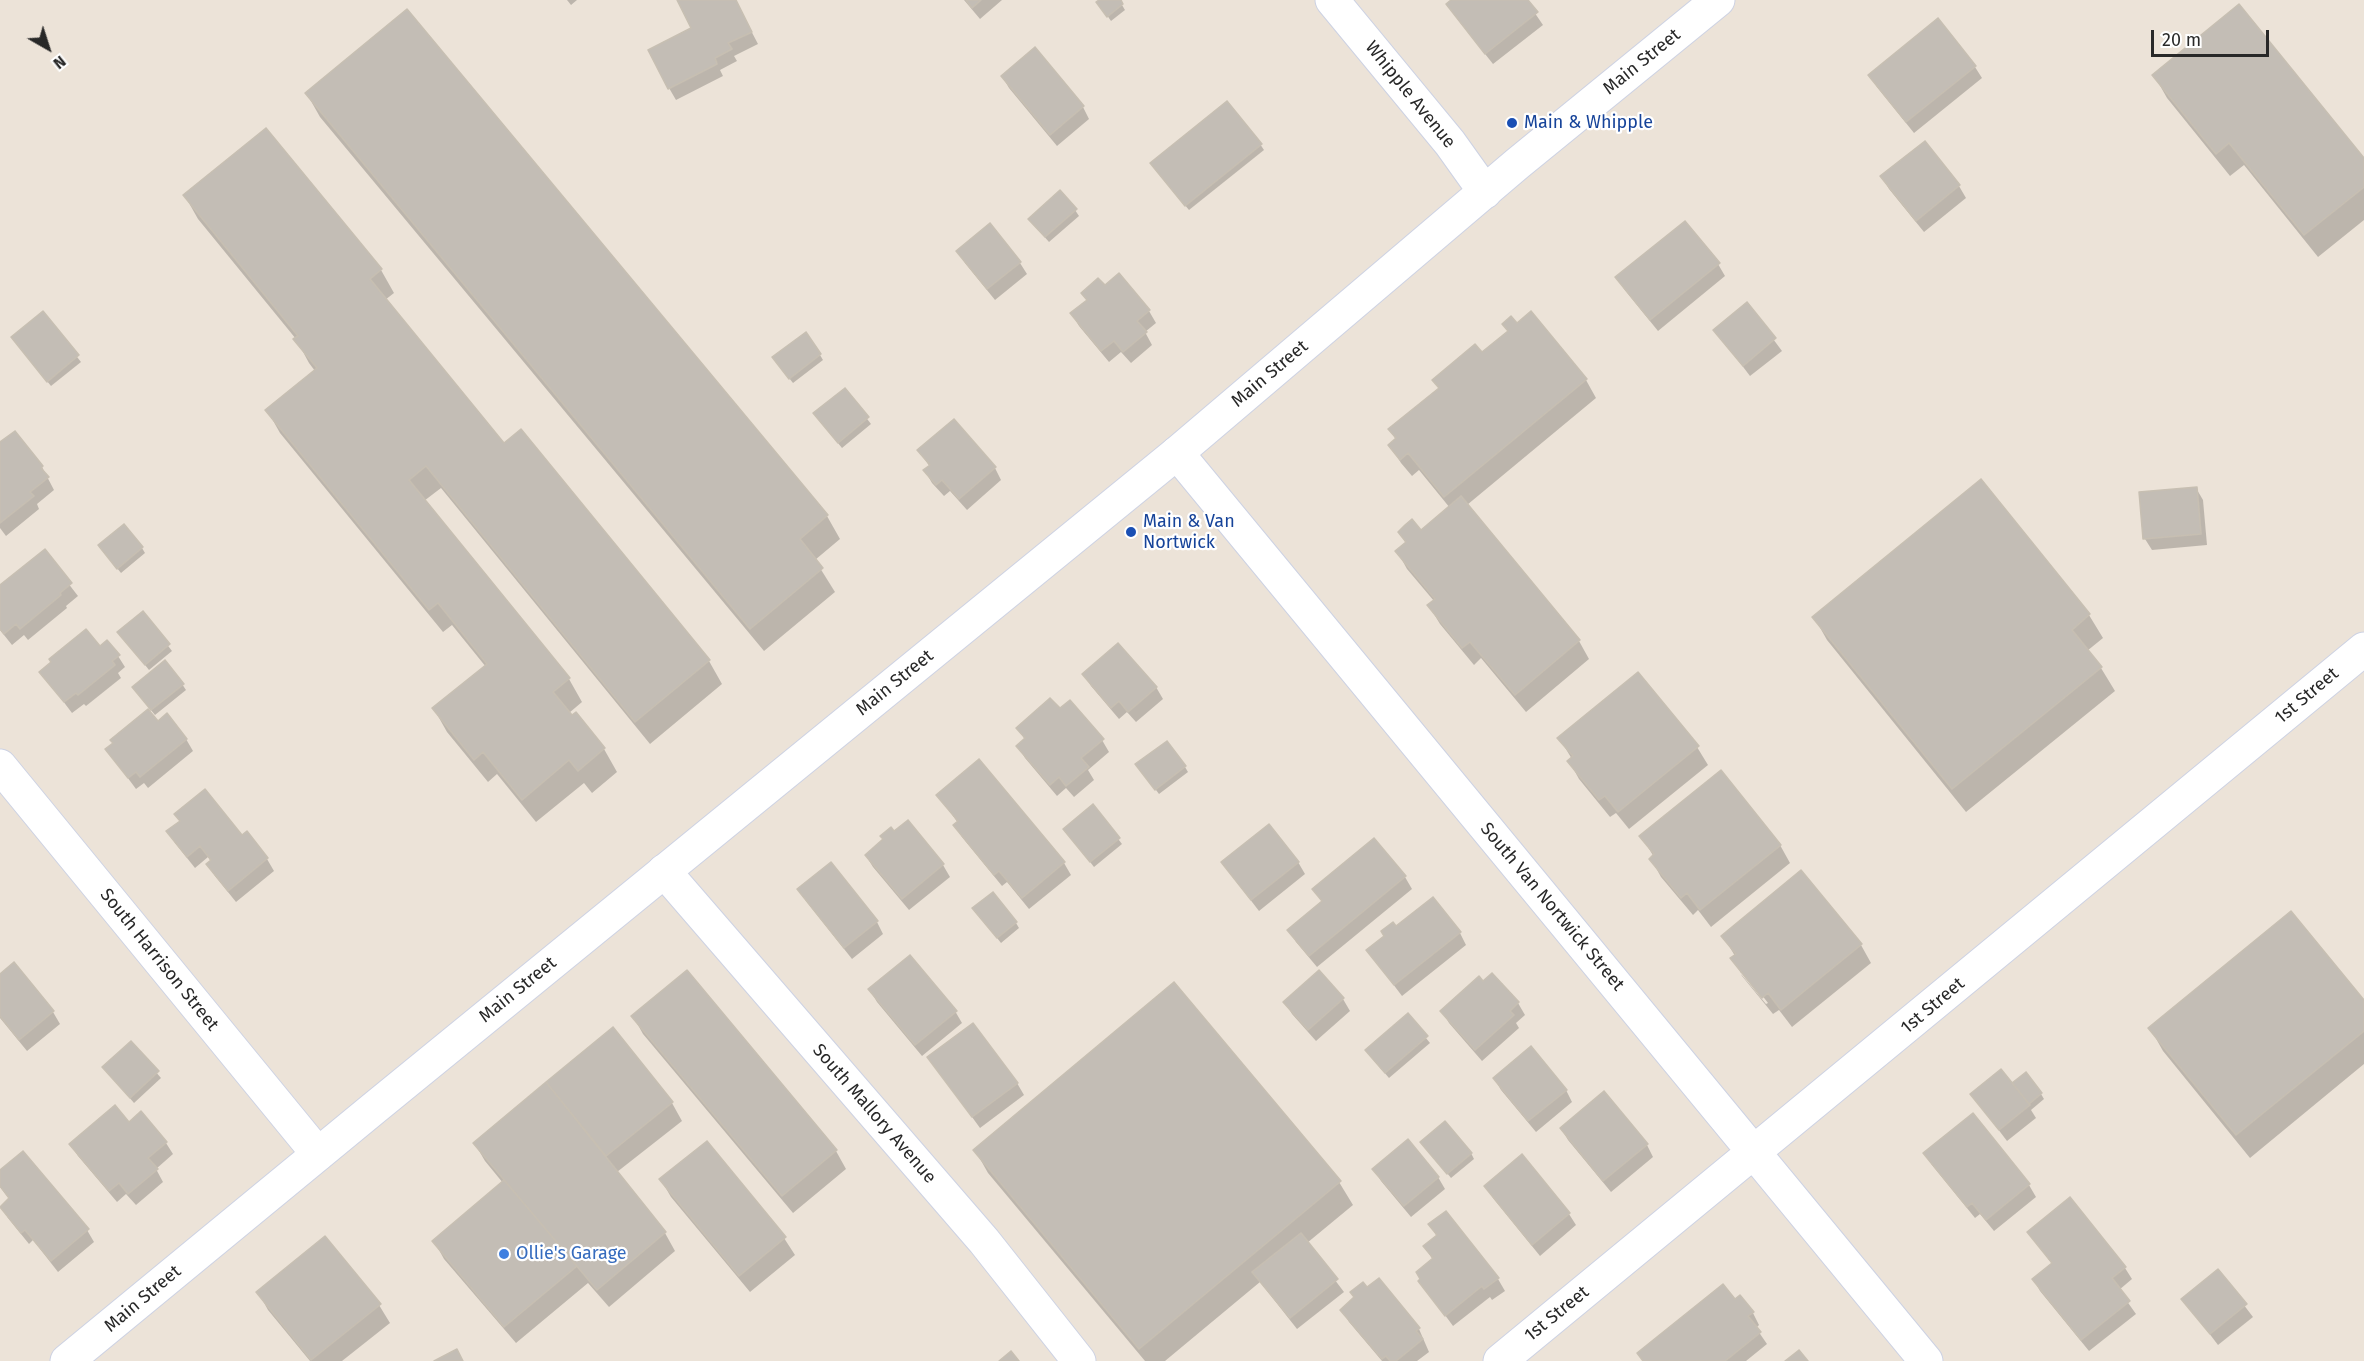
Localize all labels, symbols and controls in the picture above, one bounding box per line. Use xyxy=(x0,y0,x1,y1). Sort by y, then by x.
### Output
north arrow xyxy=(18,18,78,78)
scale bar xyxy=(2154,18,2272,56)
street label: Main Street xyxy=(1599,24,1685,100)
text: 20 m xyxy=(2162,29,2201,51)
street label: Whipple Avenue xyxy=(1360,37,1460,153)
text: N xyxy=(50,52,70,73)
place label: Main & Whipple xyxy=(1524,112,1653,134)
marker: Main & Whipple xyxy=(1505,116,1519,130)
street label: Main Street xyxy=(1227,336,1313,412)
place label: Main & Van Nortwick xyxy=(1143,511,1235,554)
marker: Main & Van Nortwick xyxy=(1124,525,1138,539)
street label: Main Street xyxy=(852,645,938,721)
street label: 1st Street xyxy=(2271,663,2343,729)
street label: South Van Nortwick Street xyxy=(1475,819,1629,995)
street label: South Harrison Street xyxy=(95,885,223,1035)
street label: Main Street xyxy=(475,952,561,1028)
street label: 1st Street xyxy=(1897,973,1969,1039)
street label: South Mallory Avenue xyxy=(808,1040,940,1188)
place label: Ollie's Garage xyxy=(516,1243,627,1265)
marker: Ollie's Garage xyxy=(497,1247,511,1261)
street label: Main Street xyxy=(100,1261,186,1337)
street label: 1st Street xyxy=(1521,1282,1593,1346)

